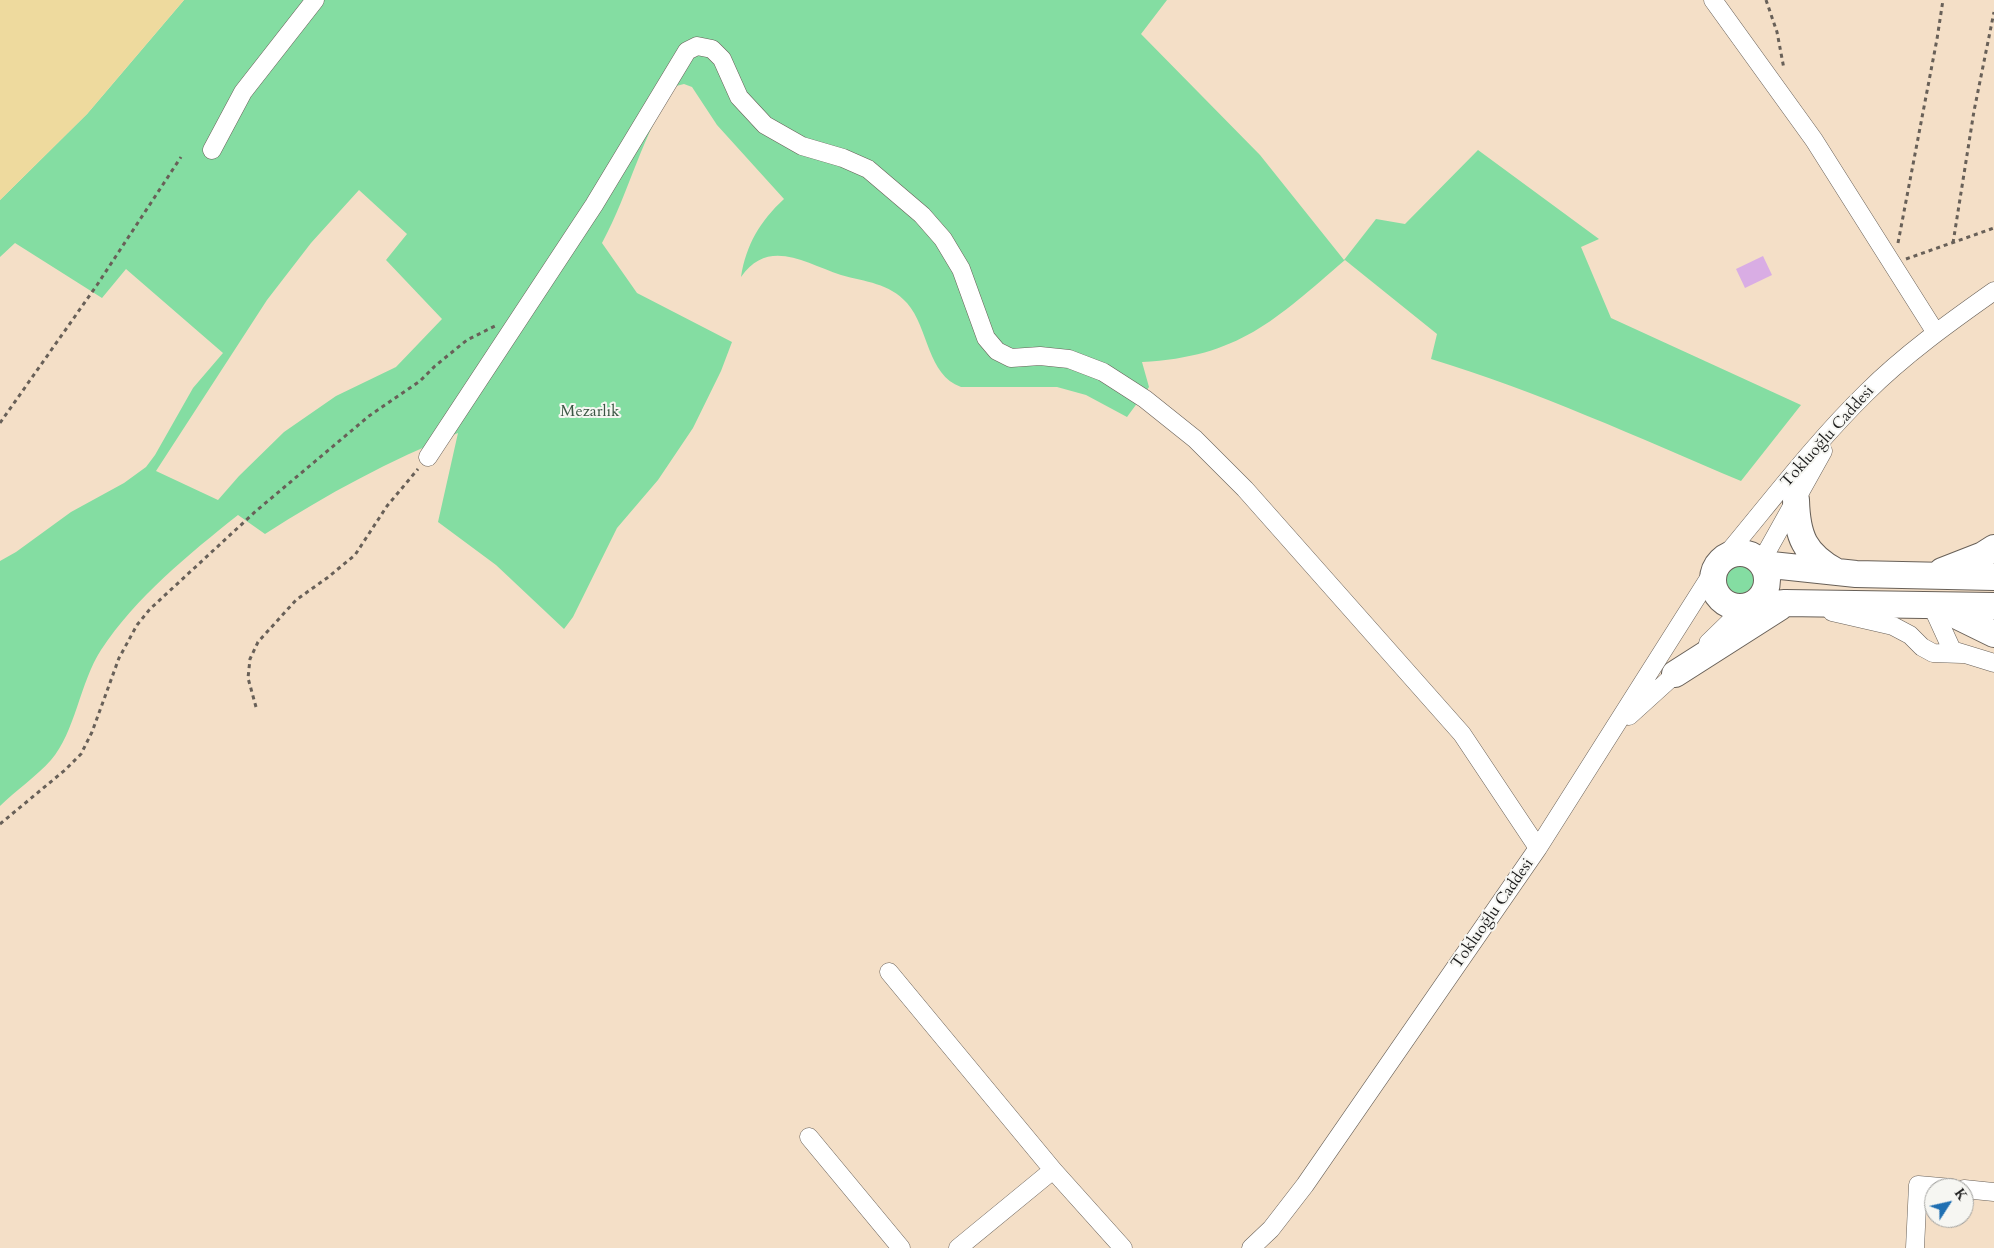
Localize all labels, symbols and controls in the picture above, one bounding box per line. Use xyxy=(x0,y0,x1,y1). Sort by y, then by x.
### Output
street label: Tokluoğlu Caddesi xyxy=(1777,382,1879,492)
park label: Mezarlık xyxy=(560,402,620,422)
street label: Tokluoğlu Caddesi xyxy=(1448,855,1538,973)
north arrow xyxy=(1924,1178,1974,1228)
text: K xyxy=(1950,1185,1972,1205)

